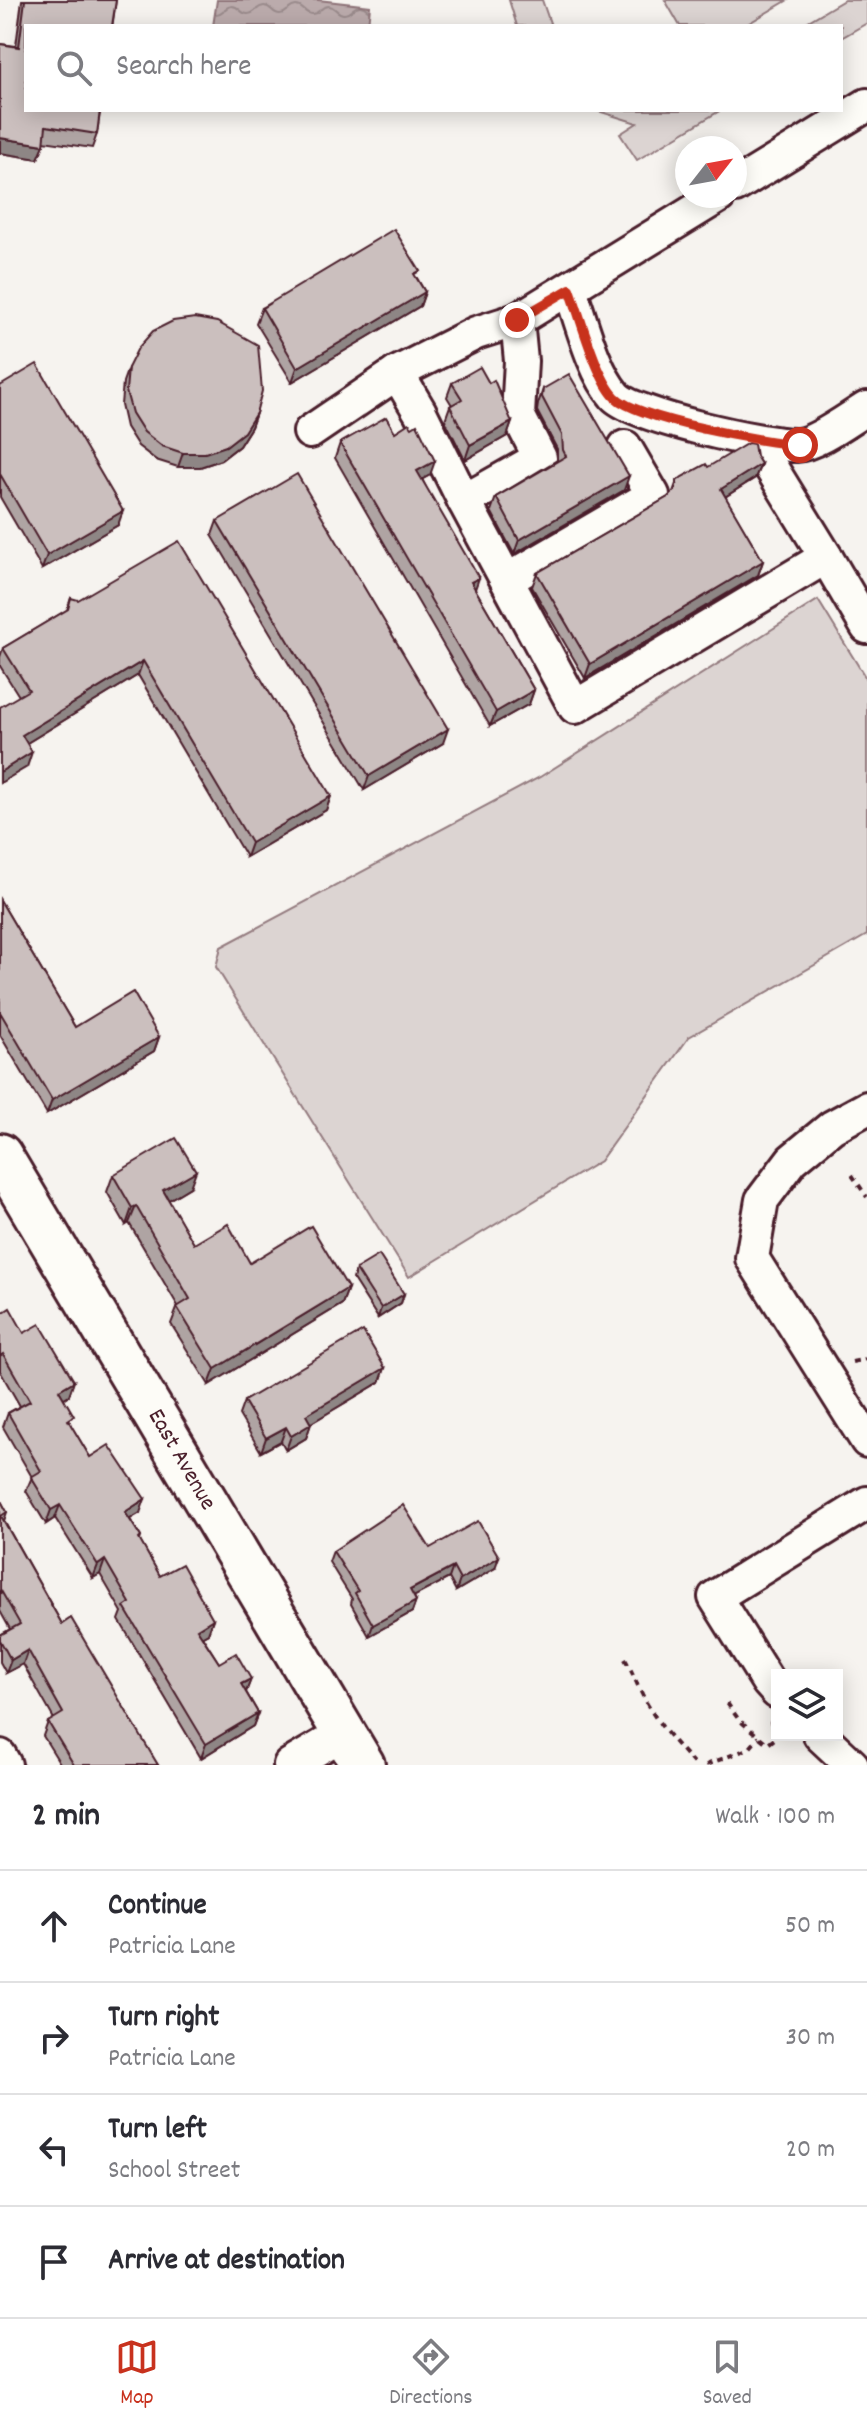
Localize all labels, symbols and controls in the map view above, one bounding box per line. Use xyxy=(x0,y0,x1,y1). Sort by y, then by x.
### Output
search box xyxy=(24,24,843,112)
icon: search xyxy=(52,46,96,90)
text: Search here xyxy=(116,47,252,90)
north arrow xyxy=(675,136,747,208)
route end xyxy=(499,302,535,338)
route start xyxy=(782,427,818,463)
street label: East Avenue xyxy=(138,1403,224,1517)
map controls xyxy=(771,1669,843,1741)
button: layers xyxy=(771,1669,843,1741)
text: 2 min xyxy=(32,1793,100,1842)
text: Walk · 100 m xyxy=(715,1799,835,1836)
text: Continue xyxy=(108,1886,207,1929)
icon: ahead xyxy=(32,1904,76,1948)
text: 50 m xyxy=(785,1908,835,1945)
text: Patricia Lane xyxy=(108,1929,236,1966)
text: Turn right xyxy=(108,1998,219,2041)
icon: right xyxy=(32,2016,76,2060)
text: 30 m xyxy=(785,2020,835,2057)
text: Patricia Lane xyxy=(108,2041,236,2078)
text: Turn left xyxy=(108,2110,207,2153)
icon: left xyxy=(32,2128,76,2172)
text: 20 m xyxy=(786,2132,835,2169)
text: School Street xyxy=(108,2153,240,2190)
icon: arrive xyxy=(32,2240,76,2284)
text: Arrive at destination xyxy=(108,2241,345,2284)
tab: Map xyxy=(115,2335,159,2414)
tab: Directions xyxy=(389,2335,473,2414)
tab: Saved xyxy=(703,2335,752,2414)

